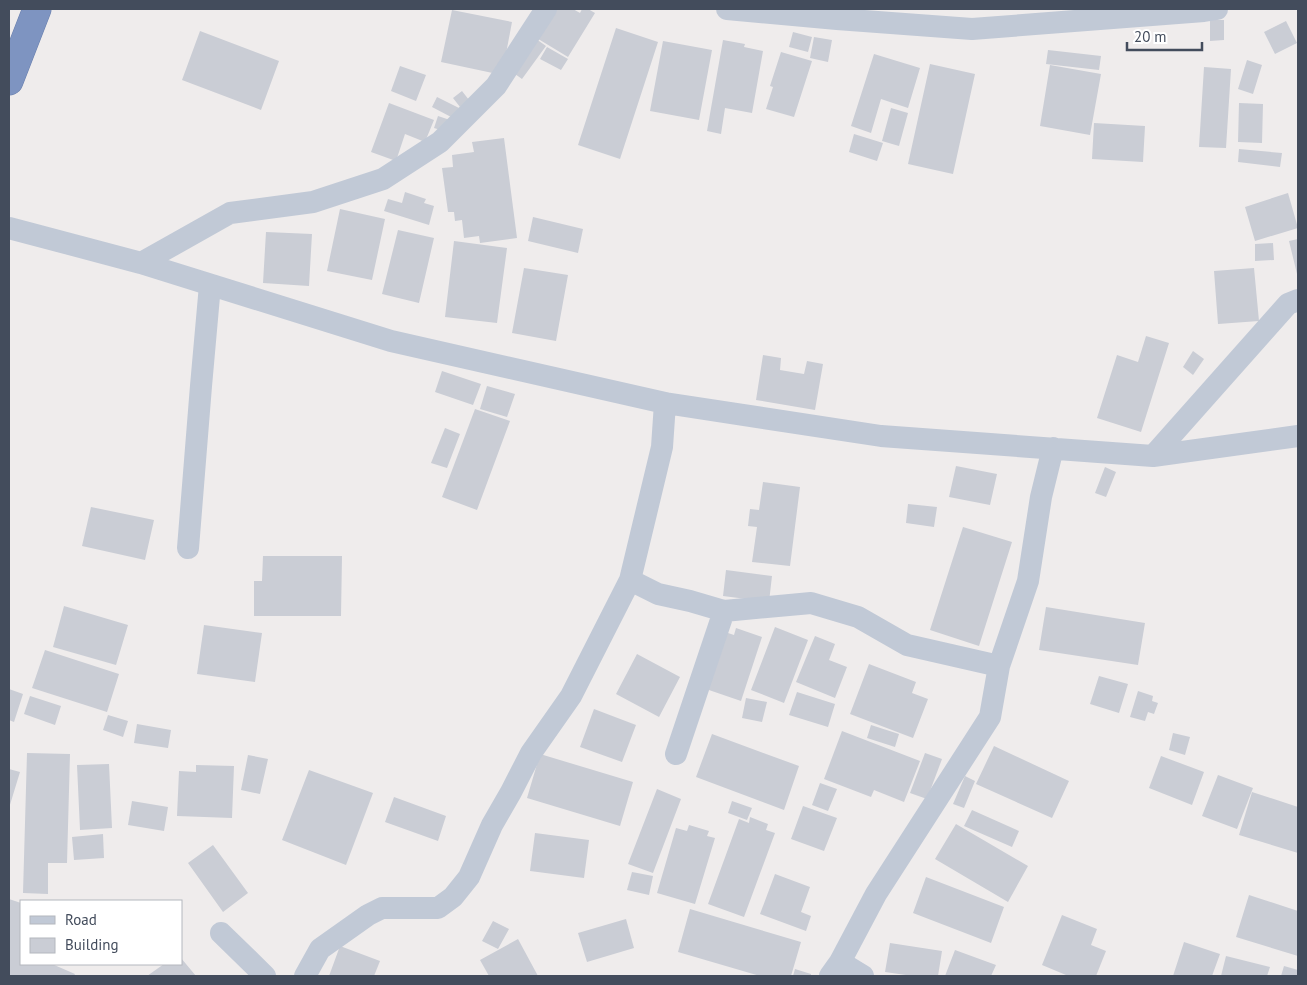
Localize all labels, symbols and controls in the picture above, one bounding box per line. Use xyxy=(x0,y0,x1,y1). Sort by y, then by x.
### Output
scale bar xyxy=(1127,20,1202,52)
text: 20 m xyxy=(1134,27,1167,46)
legend xyxy=(20,900,182,965)
text: Road xyxy=(65,910,97,929)
text: Building xyxy=(65,935,119,954)

